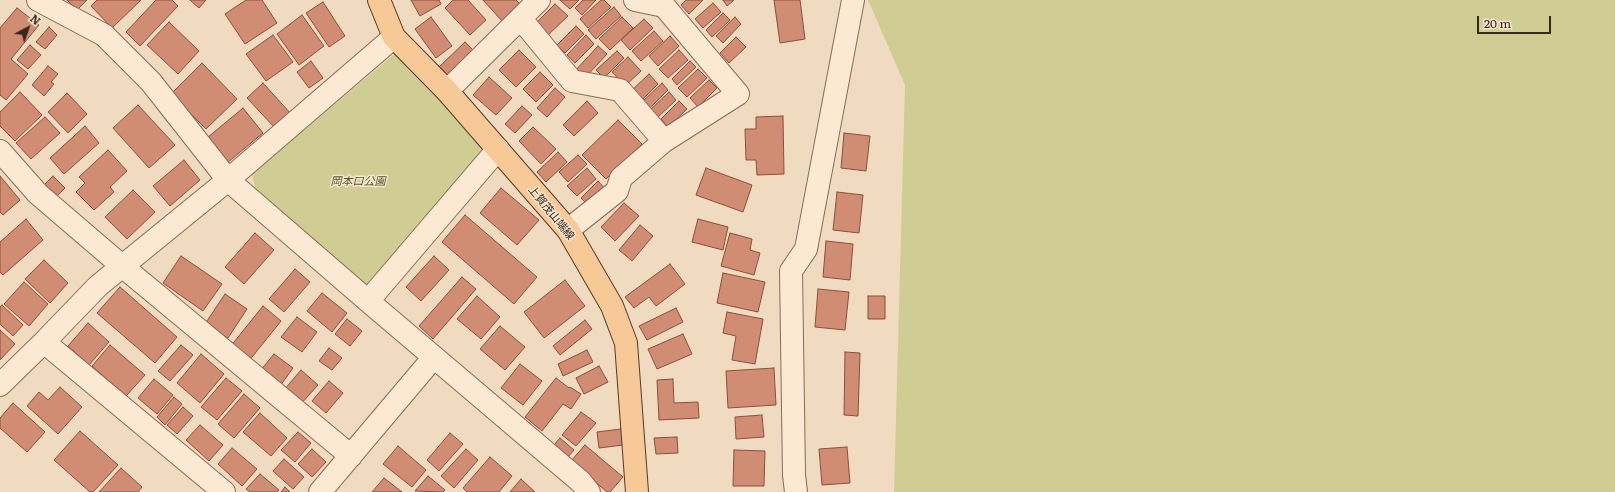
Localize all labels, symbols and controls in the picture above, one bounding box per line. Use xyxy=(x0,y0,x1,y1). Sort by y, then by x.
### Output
north arrow xyxy=(8,8,48,48)
scale bar xyxy=(1479,8,1553,34)
text: N xyxy=(27,10,45,28)
text: 20 m xyxy=(1484,14,1511,32)
park label: 岡本口公園 xyxy=(331,175,385,189)
street label: 上賀茂山端線 xyxy=(525,183,577,243)

